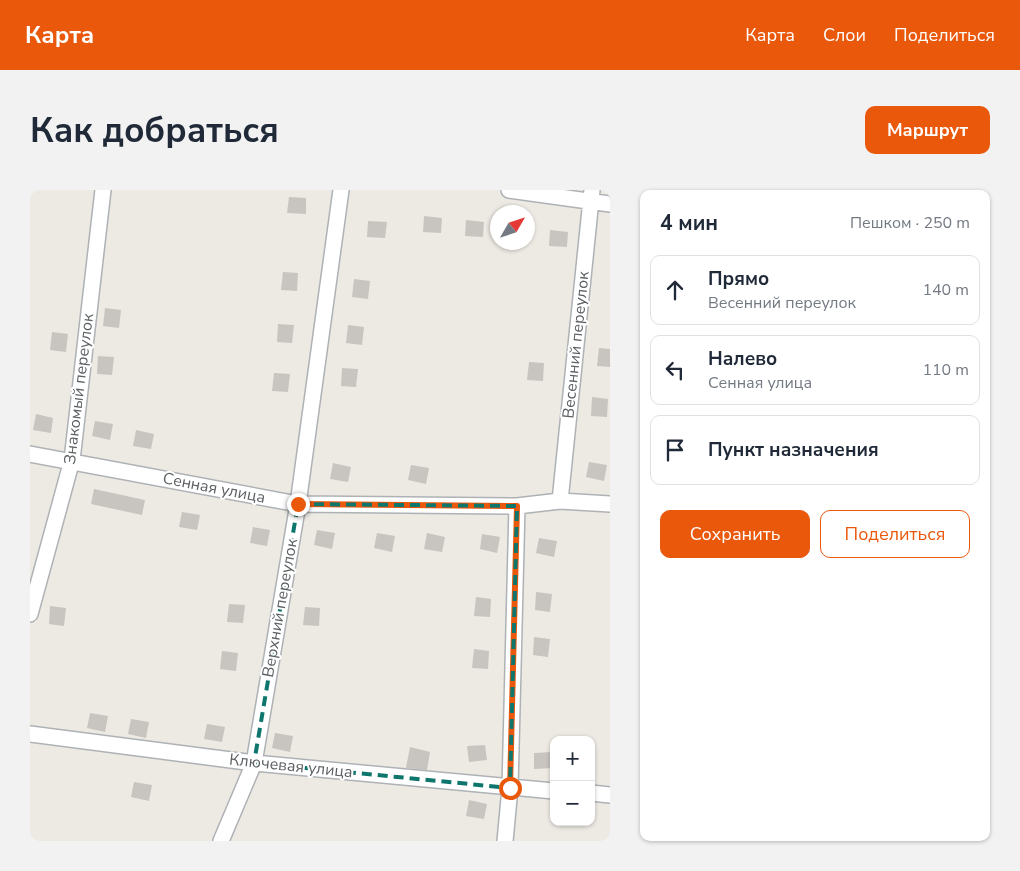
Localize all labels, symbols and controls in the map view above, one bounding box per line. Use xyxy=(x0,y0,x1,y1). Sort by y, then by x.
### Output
text: Карта xyxy=(25,19,94,51)
text: Карта xyxy=(745,23,795,47)
text: Слои xyxy=(823,23,866,47)
text: Поделиться xyxy=(894,23,995,47)
button: Маршрут xyxy=(865,106,990,154)
text: Как добраться xyxy=(30,107,279,154)
north arrow xyxy=(490,205,535,250)
text: 4 мин xyxy=(660,209,718,237)
text: Пешком · 250 m xyxy=(850,212,970,234)
text: Прямо xyxy=(708,266,769,292)
street label: Весенний переулок xyxy=(557,270,595,420)
icon: ahead xyxy=(661,276,689,304)
text: 140 m xyxy=(922,279,969,301)
text: Весенний переулок xyxy=(708,292,856,314)
street label: Знакомый переулок xyxy=(59,312,99,466)
text: Налево xyxy=(708,346,777,372)
icon: left xyxy=(661,356,689,384)
text: 110 m xyxy=(922,359,969,381)
text: Сенная улица xyxy=(708,372,812,394)
icon: arrive xyxy=(661,436,689,464)
text: Пункт назначения xyxy=(708,437,879,463)
street label: Сенная улица xyxy=(161,467,267,509)
route end xyxy=(287,493,310,516)
button: Сохранить xyxy=(660,510,810,558)
button: Поделиться xyxy=(820,510,970,558)
street label: Верхний переулок xyxy=(257,536,303,679)
map controls xyxy=(550,736,595,826)
button: + xyxy=(550,736,595,781)
street label: Ключевая улица xyxy=(228,749,354,783)
route start xyxy=(499,777,522,800)
button: − xyxy=(550,781,595,826)

